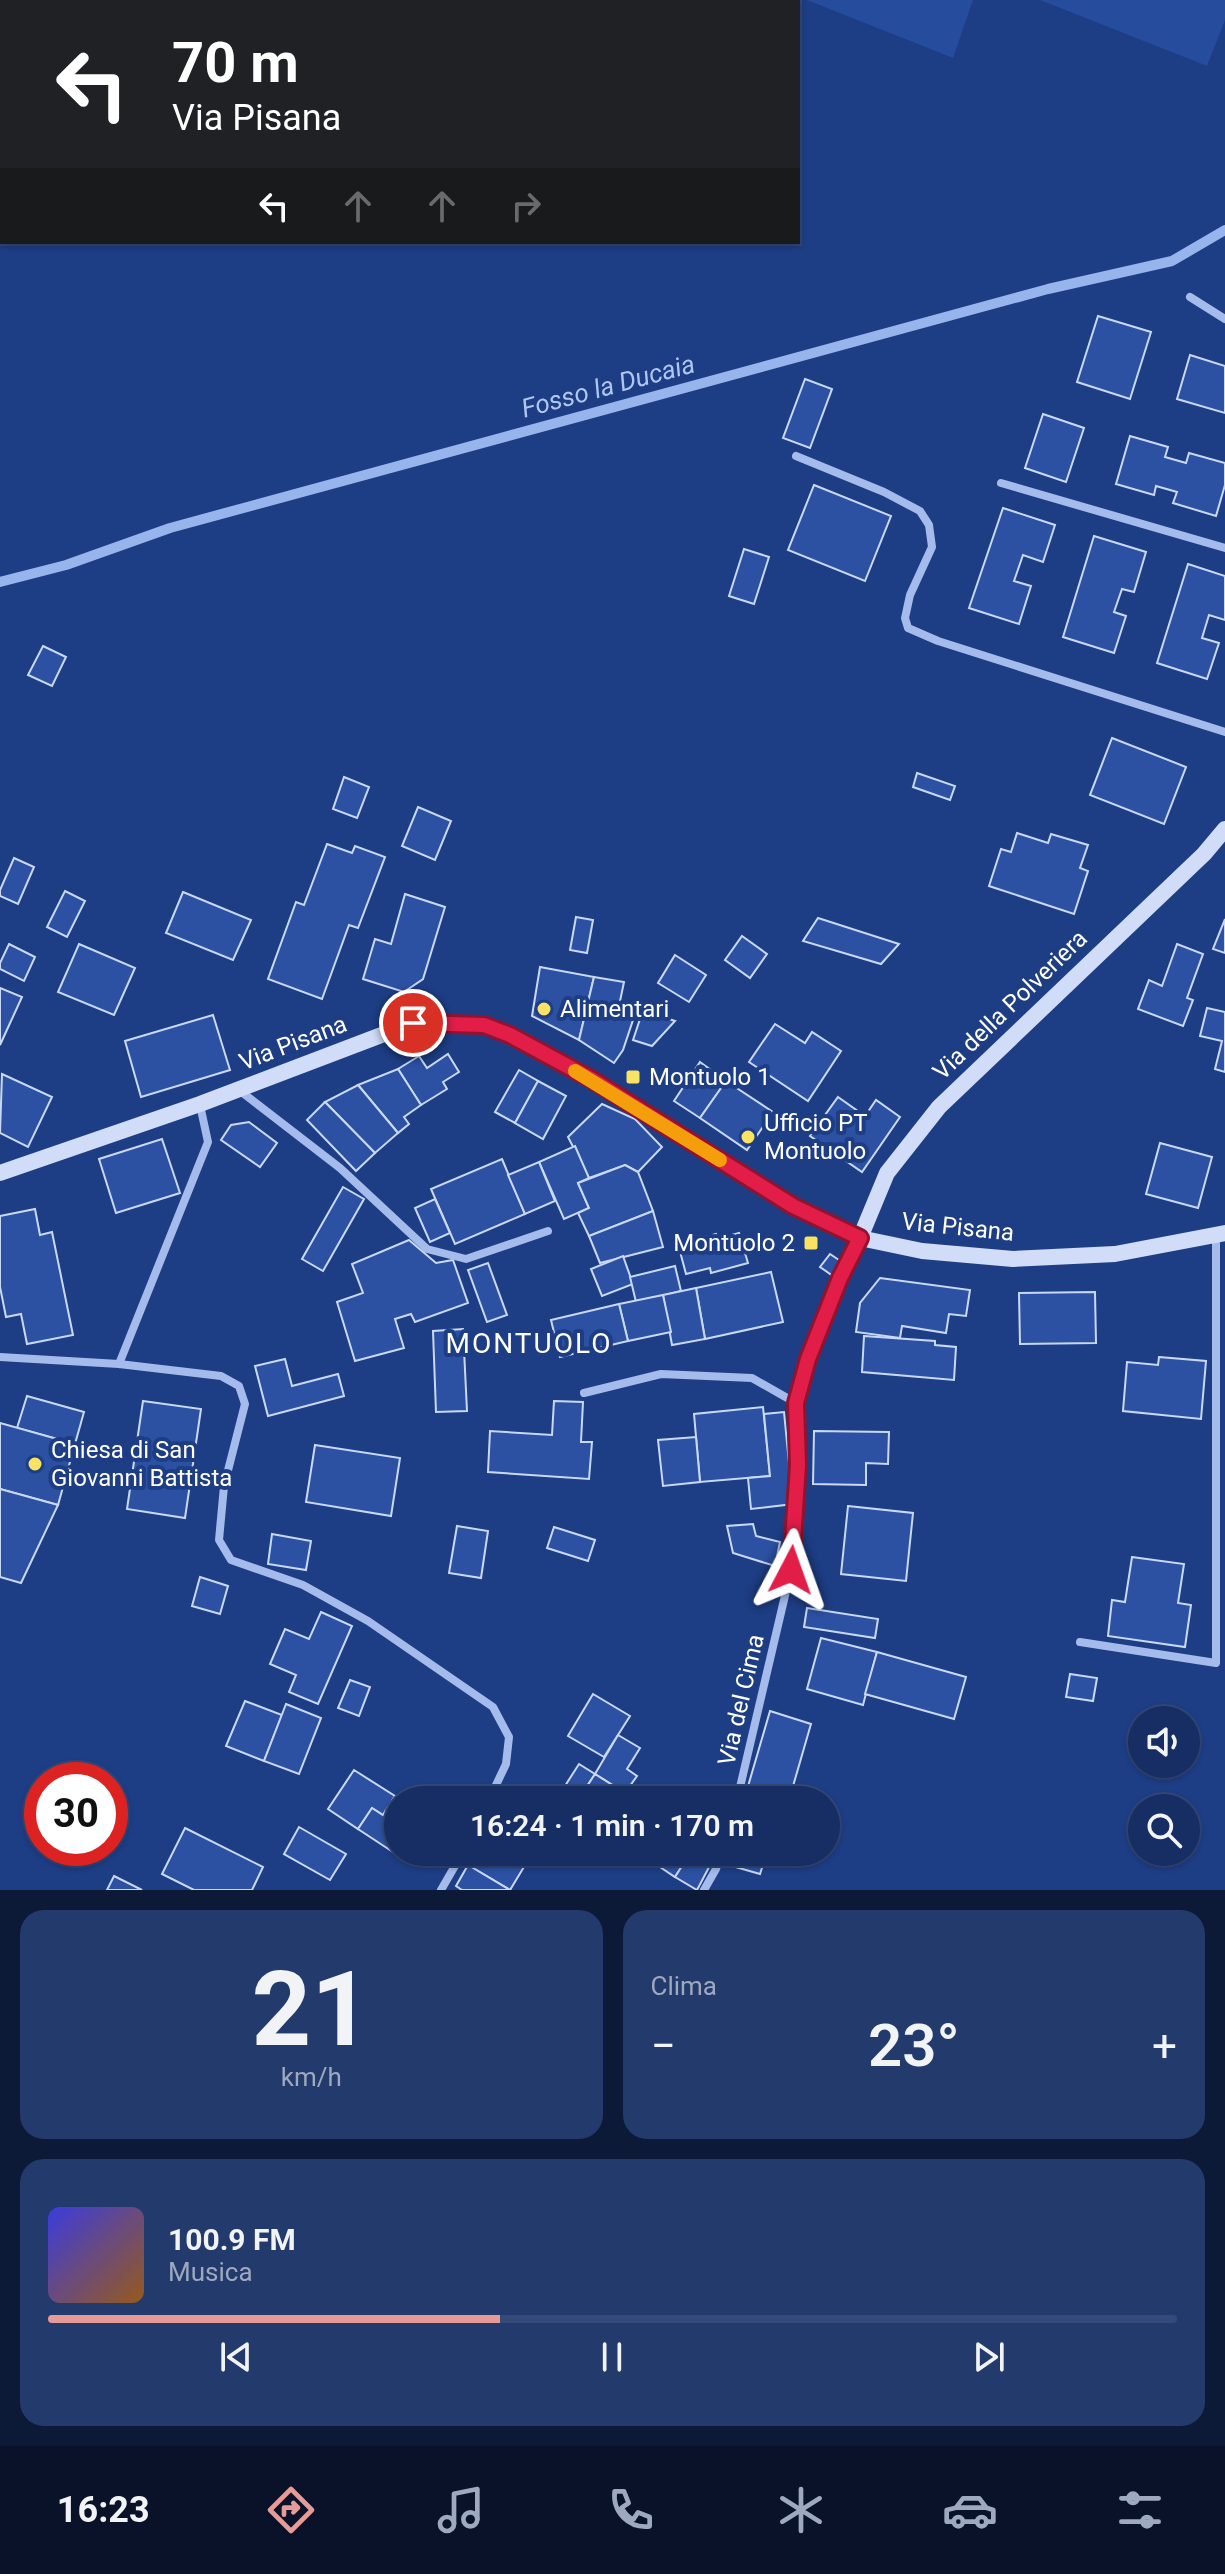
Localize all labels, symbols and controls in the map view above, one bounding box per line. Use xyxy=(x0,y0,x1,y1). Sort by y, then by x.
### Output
text: 70 m xyxy=(172,30,299,96)
icon: left xyxy=(40,32,144,136)
text: Via Pisana xyxy=(172,97,341,139)
icon: left xyxy=(252,184,296,228)
icon: ahead xyxy=(336,184,380,228)
icon: ahead xyxy=(420,184,464,228)
icon: right xyxy=(504,184,548,228)
water label: Fosso la Ducaia xyxy=(518,348,698,424)
street label: Via della Polveriera xyxy=(927,924,1093,1086)
pin xyxy=(379,989,447,1057)
place label: Alimentari xyxy=(560,995,669,1023)
marker: Alimentari xyxy=(535,1000,553,1018)
icon: arrive xyxy=(391,1001,435,1045)
street label: Via Pisana xyxy=(235,1010,351,1076)
place label: Montuolo 1 xyxy=(649,1063,771,1091)
marker: Montuolo 1 xyxy=(624,1068,642,1086)
place label: Ufficio PT Montuolo xyxy=(764,1109,868,1165)
marker: Ufficio PT Montuolo xyxy=(739,1128,757,1146)
street label: Via Pisana xyxy=(900,1207,1016,1247)
place label: Montuolo 2 xyxy=(673,1229,795,1257)
marker: Montuolo 2 xyxy=(802,1234,820,1252)
district label: MONTUOLO xyxy=(446,1327,612,1360)
place label: Chiesa di San Giovanni Battista xyxy=(51,1436,232,1492)
marker: Chiesa di San Giovanni Battista xyxy=(26,1455,44,1473)
position arrow xyxy=(749,1528,833,1612)
street label: Via del Cima xyxy=(712,1632,770,1768)
map controls xyxy=(1128,1706,1200,1866)
button: sound xyxy=(1128,1706,1200,1778)
speed limit sign: 30 xyxy=(24,1762,128,1866)
button: search xyxy=(1128,1794,1200,1866)
text: 16:24 · 1 min · 170 m xyxy=(470,1808,754,1843)
text: 21 xyxy=(252,1949,371,2070)
text: Clima xyxy=(651,1971,717,2001)
text: 23° xyxy=(868,2010,960,2081)
text: − xyxy=(651,2020,676,2072)
text: + xyxy=(1152,2020,1177,2072)
text: km/h xyxy=(281,2062,342,2092)
text: 100.9 FM xyxy=(168,2222,296,2257)
text: Musica xyxy=(168,2257,253,2287)
icon: previous xyxy=(214,2335,258,2379)
icon: pause xyxy=(590,2335,634,2379)
icon: next xyxy=(967,2335,1011,2379)
icon: directions xyxy=(263,2482,319,2538)
icon: music xyxy=(433,2482,489,2538)
icon: phone xyxy=(603,2482,659,2538)
icon: climate xyxy=(773,2482,829,2538)
icon: car xyxy=(942,2482,998,2538)
icon: filters xyxy=(1112,2482,1168,2538)
text: 16:23 xyxy=(57,2489,150,2531)

